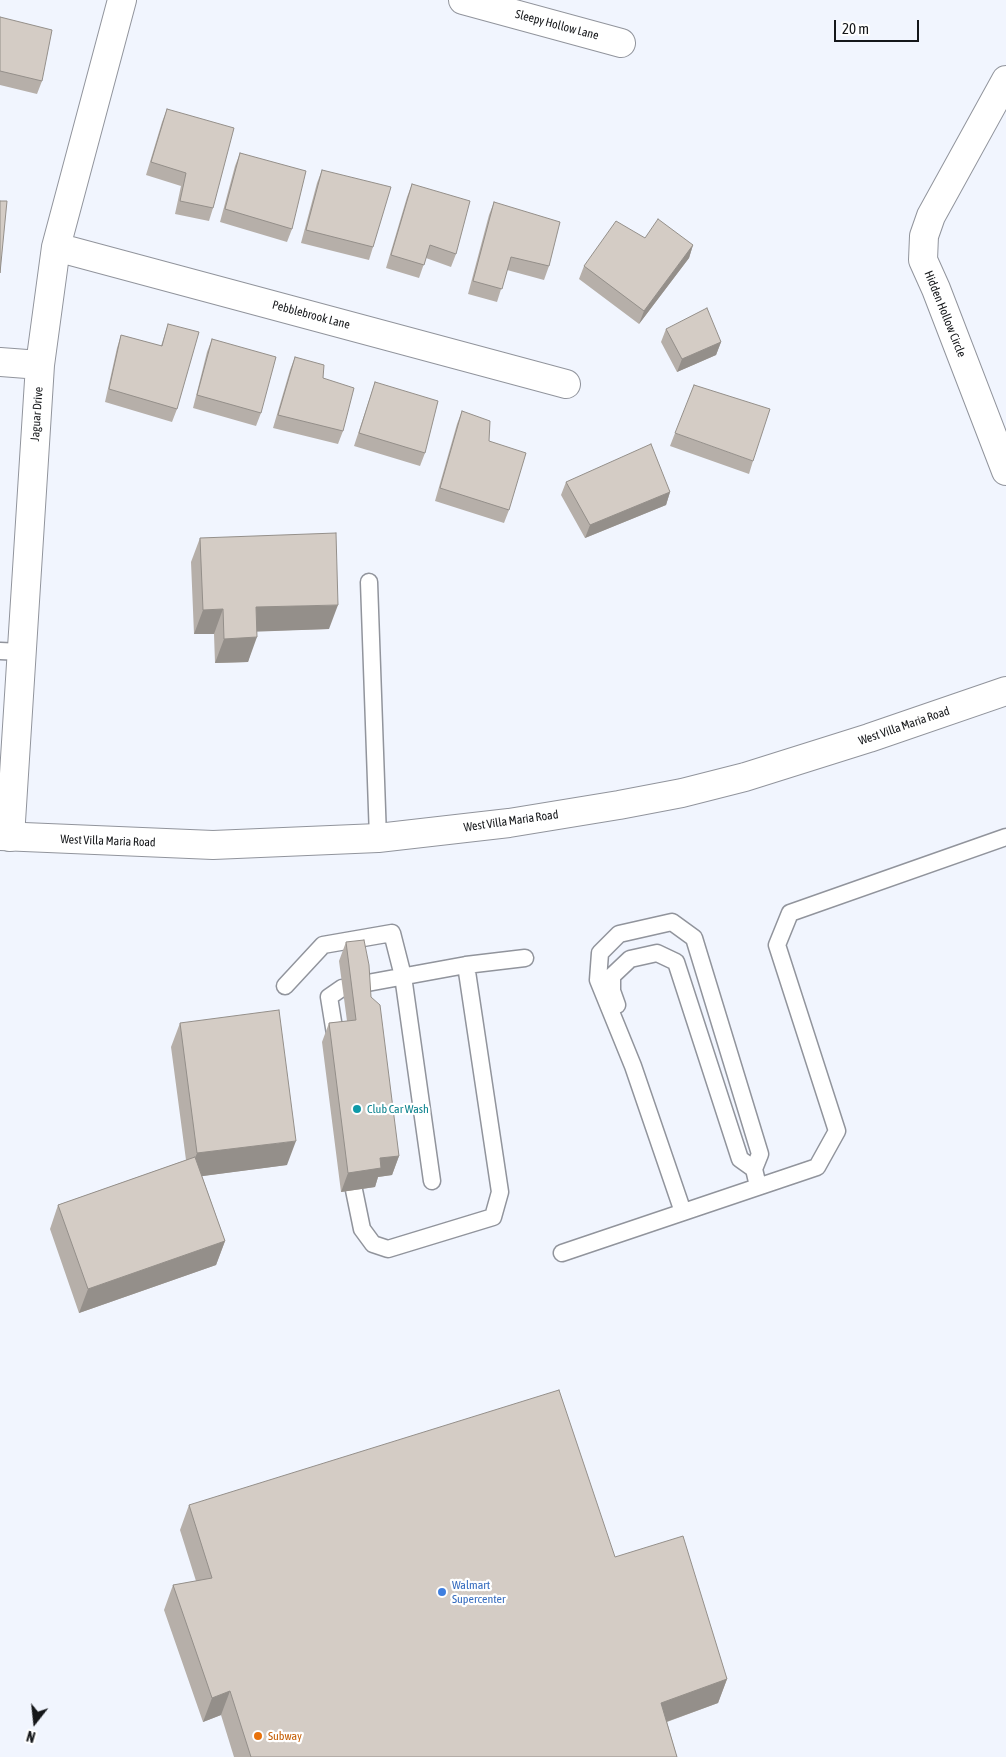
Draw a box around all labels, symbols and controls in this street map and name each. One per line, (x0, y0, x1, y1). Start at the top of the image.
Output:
street label: Sleepy Hollow Lane (514, 7, 600, 43)
scale bar (836, 10, 921, 42)
text: 20 m (842, 20, 869, 37)
street label: Hidden Hollow Circle (921, 269, 969, 359)
street label: Pebblebrook Lane (270, 298, 352, 332)
street label: Jaguar Drive (28, 386, 46, 442)
street label: West Villa Maria Road (857, 704, 951, 748)
street label: West Villa Maria Road (463, 807, 559, 835)
street label: West Villa Maria Road (60, 832, 156, 850)
place label: Club Car Wash (367, 1102, 429, 1116)
marker: Club Car Wash (351, 1103, 363, 1115)
place label: Walmart Supercenter (452, 1578, 506, 1606)
marker: Walmart Supercenter (436, 1586, 448, 1598)
north arrow (10, 1697, 60, 1747)
text: N (25, 1728, 37, 1745)
place label: Subway (268, 1729, 302, 1743)
marker: Subway (252, 1730, 264, 1742)

